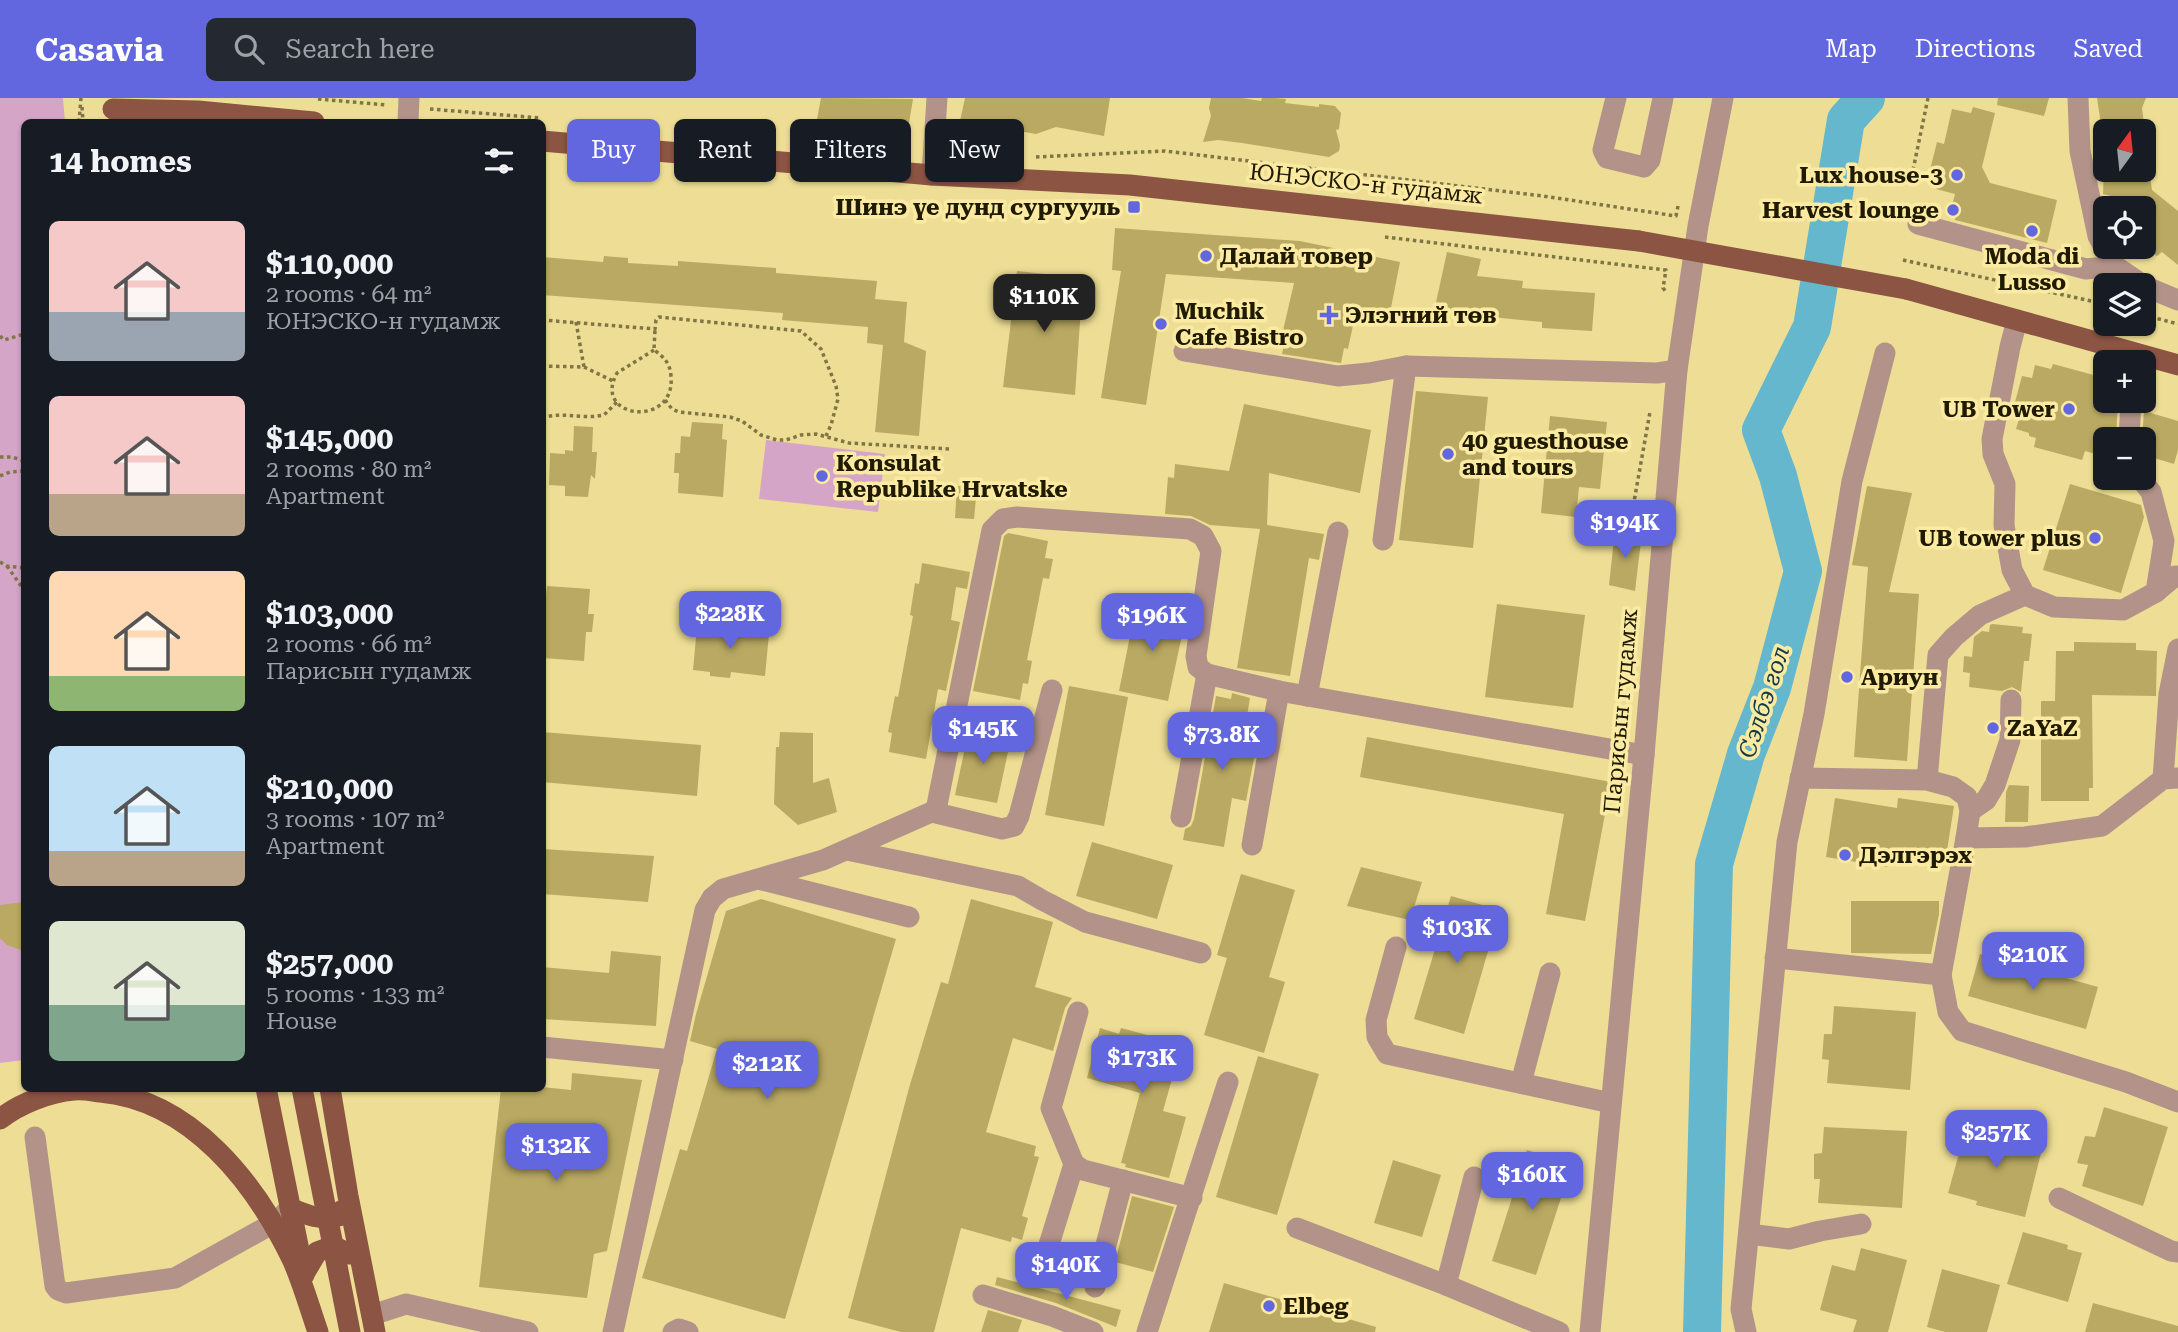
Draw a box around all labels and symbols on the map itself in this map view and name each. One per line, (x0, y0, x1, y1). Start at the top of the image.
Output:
north arrow (2093, 119, 2156, 182)
street label: ЮНЭСКО-н гудамж (1248, 158, 1484, 210)
place label: Lux house-3 (1799, 162, 1943, 189)
marker: Lux house-3 (1949, 167, 1965, 183)
place label: Шинэ үе дунд сургууль (835, 194, 1120, 221)
place label: Harvest lounge (1762, 197, 1939, 224)
marker: Шинэ үе дунд сургууль (1126, 199, 1142, 215)
marker: Harvest lounge (1945, 202, 1961, 218)
marker: Moda di Lusso (2024, 223, 2040, 239)
place label: Далай товер (1220, 243, 1373, 270)
place label: Moda di Lusso (1985, 243, 2080, 296)
marker: Далай товер (1198, 248, 1214, 264)
pin: $110K (995, 274, 1093, 334)
place label: Muchik Cafe Bistro (1175, 298, 1304, 351)
place label: Элэгний төв (1345, 302, 1497, 329)
marker: Элэгний төв (1319, 305, 1339, 325)
marker: Muchik Cafe Bistro (1153, 316, 1169, 332)
place label: UB Tower (1942, 396, 2055, 423)
marker: UB Tower (2061, 401, 2077, 417)
place label: 40 guesthouse and tours (1462, 428, 1629, 481)
marker: 40 guesthouse and tours (1440, 446, 1456, 462)
place label: Konsulat Republike Hrvatske (836, 450, 1068, 503)
marker: Konsulat Republike Hrvatske (814, 468, 830, 484)
pin: $194K (1576, 500, 1674, 560)
place label: UB tower plus (1918, 525, 2081, 552)
marker: UB tower plus (2087, 530, 2103, 546)
pin: $228K (681, 592, 779, 651)
pin: $196K (1103, 594, 1201, 653)
street label: Парисын гудамж (1599, 607, 1643, 815)
water label: Сэлбэ гол (1733, 642, 1795, 761)
place label: Ариун (1861, 664, 1938, 691)
marker: Ариун (1839, 669, 1855, 685)
pin: $145K (934, 706, 1032, 766)
pin: $73.8K (1165, 712, 1279, 772)
place label: ZaYaZ (2007, 715, 2078, 742)
marker: ZaYaZ (1985, 720, 2001, 736)
place label: Дэлгэрэх (1859, 842, 1972, 869)
marker: Дэлгэрэх (1837, 847, 1853, 863)
pin: $103K (1408, 906, 1506, 965)
pin: $210K (1984, 932, 2082, 992)
pin: $173K (1093, 1035, 1191, 1095)
pin: $212K (718, 1042, 816, 1101)
pin: $257K (1947, 1110, 2045, 1170)
pin: $132K (507, 1124, 605, 1183)
pin: $160K (1483, 1152, 1581, 1212)
pin: $140K (1017, 1242, 1115, 1302)
place label: Elbeg (1283, 1293, 1349, 1320)
marker: Elbeg (1261, 1298, 1277, 1314)

